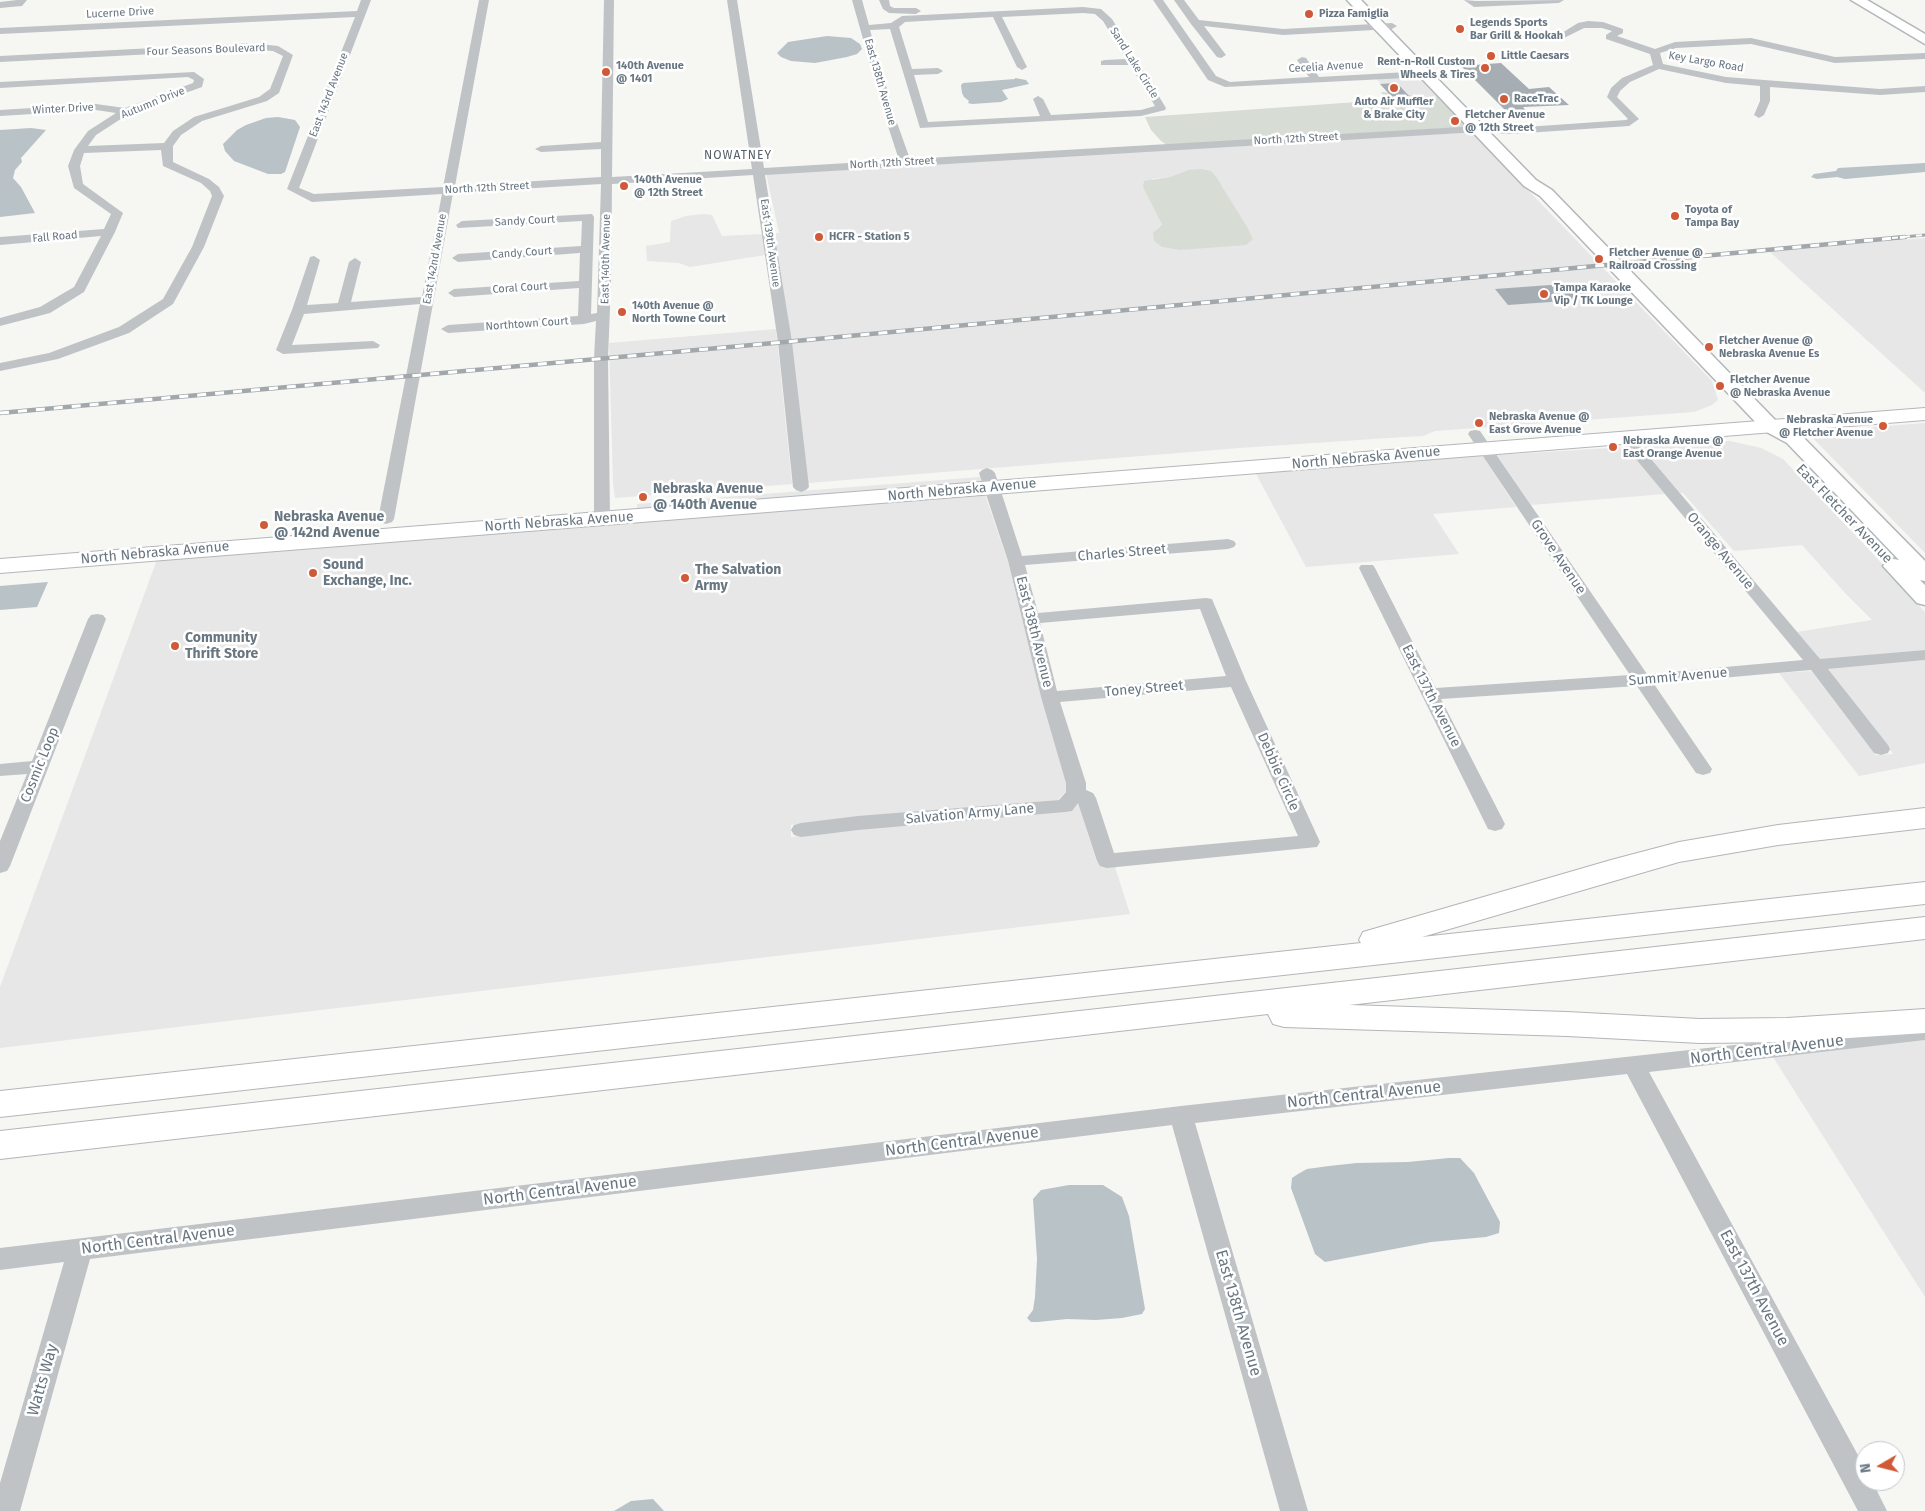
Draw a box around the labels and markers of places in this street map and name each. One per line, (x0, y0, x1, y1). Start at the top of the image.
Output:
place label: Pizza Famiglia (1319, 7, 1389, 21)
marker: Pizza Famiglia (1303, 8, 1315, 20)
place label: Legends Sports Bar Grill & Hookah (1470, 16, 1563, 42)
marker: Legends Sports Bar Grill & Hookah (1454, 23, 1466, 35)
place label: Little Caesars (1501, 49, 1569, 63)
marker: Little Caesars (1485, 50, 1497, 62)
place label: Rent-n-Roll Custom Wheels & Tires (1377, 55, 1475, 81)
place label: 140th Avenue @ 1401 (616, 59, 684, 85)
marker: Rent-n-Roll Custom Wheels & Tires (1479, 62, 1491, 74)
marker: 140th Avenue @ 1401 (600, 66, 612, 78)
marker: Auto Air Muffler & Brake City (1388, 82, 1400, 94)
place label: RaceTrac (1514, 92, 1559, 106)
marker: RaceTrac (1498, 93, 1510, 105)
place label: Auto Air Muffler & Brake City (1355, 95, 1433, 121)
place label: Fletcher Avenue @ 12th Street (1465, 108, 1545, 134)
marker: Fletcher Avenue @ 12th Street (1449, 115, 1461, 127)
place label: 140th Avenue @ 12th Street (634, 173, 703, 199)
marker: 140th Avenue @ 12th Street (618, 180, 630, 192)
place label: Toyota of Tampa Bay (1685, 203, 1739, 229)
marker: Toyota of Tampa Bay (1669, 210, 1681, 222)
place label: HCFR - Station 5 (829, 230, 910, 244)
marker: HCFR - Station 5 (813, 231, 825, 243)
place label: Fletcher Avenue @ Railroad Crossing (1609, 246, 1703, 272)
marker: Fletcher Avenue @ Railroad Crossing (1593, 253, 1605, 265)
place label: Tampa Karaoke Vip / TK Lounge (1554, 281, 1633, 307)
marker: Tampa Karaoke Vip / TK Lounge (1538, 288, 1550, 300)
place label: 140th Avenue @ North Towne Court (632, 299, 726, 325)
marker: 140th Avenue @ North Towne Court (616, 306, 628, 318)
place label: Fletcher Avenue @ Nebraska Avenue Es (1719, 334, 1819, 360)
marker: Fletcher Avenue @ Nebraska Avenue Es (1703, 341, 1715, 353)
place label: Fletcher Avenue @ Nebraska Avenue (1730, 373, 1830, 399)
marker: Fletcher Avenue @ Nebraska Avenue (1714, 380, 1726, 392)
place label: Nebraska Avenue @ East Grove Avenue (1489, 410, 1589, 436)
place label: Nebraska Avenue @ Fletcher Avenue (1779, 413, 1873, 439)
marker: Nebraska Avenue @ East Grove Avenue (1473, 417, 1485, 429)
marker: Nebraska Avenue @ Fletcher Avenue (1877, 420, 1889, 432)
place label: Nebraska Avenue @ East Orange Avenue (1623, 434, 1723, 460)
marker: Nebraska Avenue @ East Orange Avenue (1607, 441, 1619, 453)
place label: Nebraska Avenue @ 140th Avenue (653, 481, 763, 514)
marker: Nebraska Avenue @ 140th Avenue (637, 491, 649, 503)
place label: Nebraska Avenue @ 142nd Avenue (274, 509, 384, 542)
marker: Nebraska Avenue @ 142nd Avenue (258, 519, 270, 531)
place label: Sound Exchange, Inc. (323, 557, 412, 590)
place label: The Salvation Army (695, 562, 781, 594)
marker: Sound Exchange, Inc. (307, 567, 319, 579)
marker: The Salvation Army (679, 572, 691, 584)
place label: Community Thrift Store (185, 630, 258, 662)
marker: Community Thrift Store (169, 640, 181, 652)

